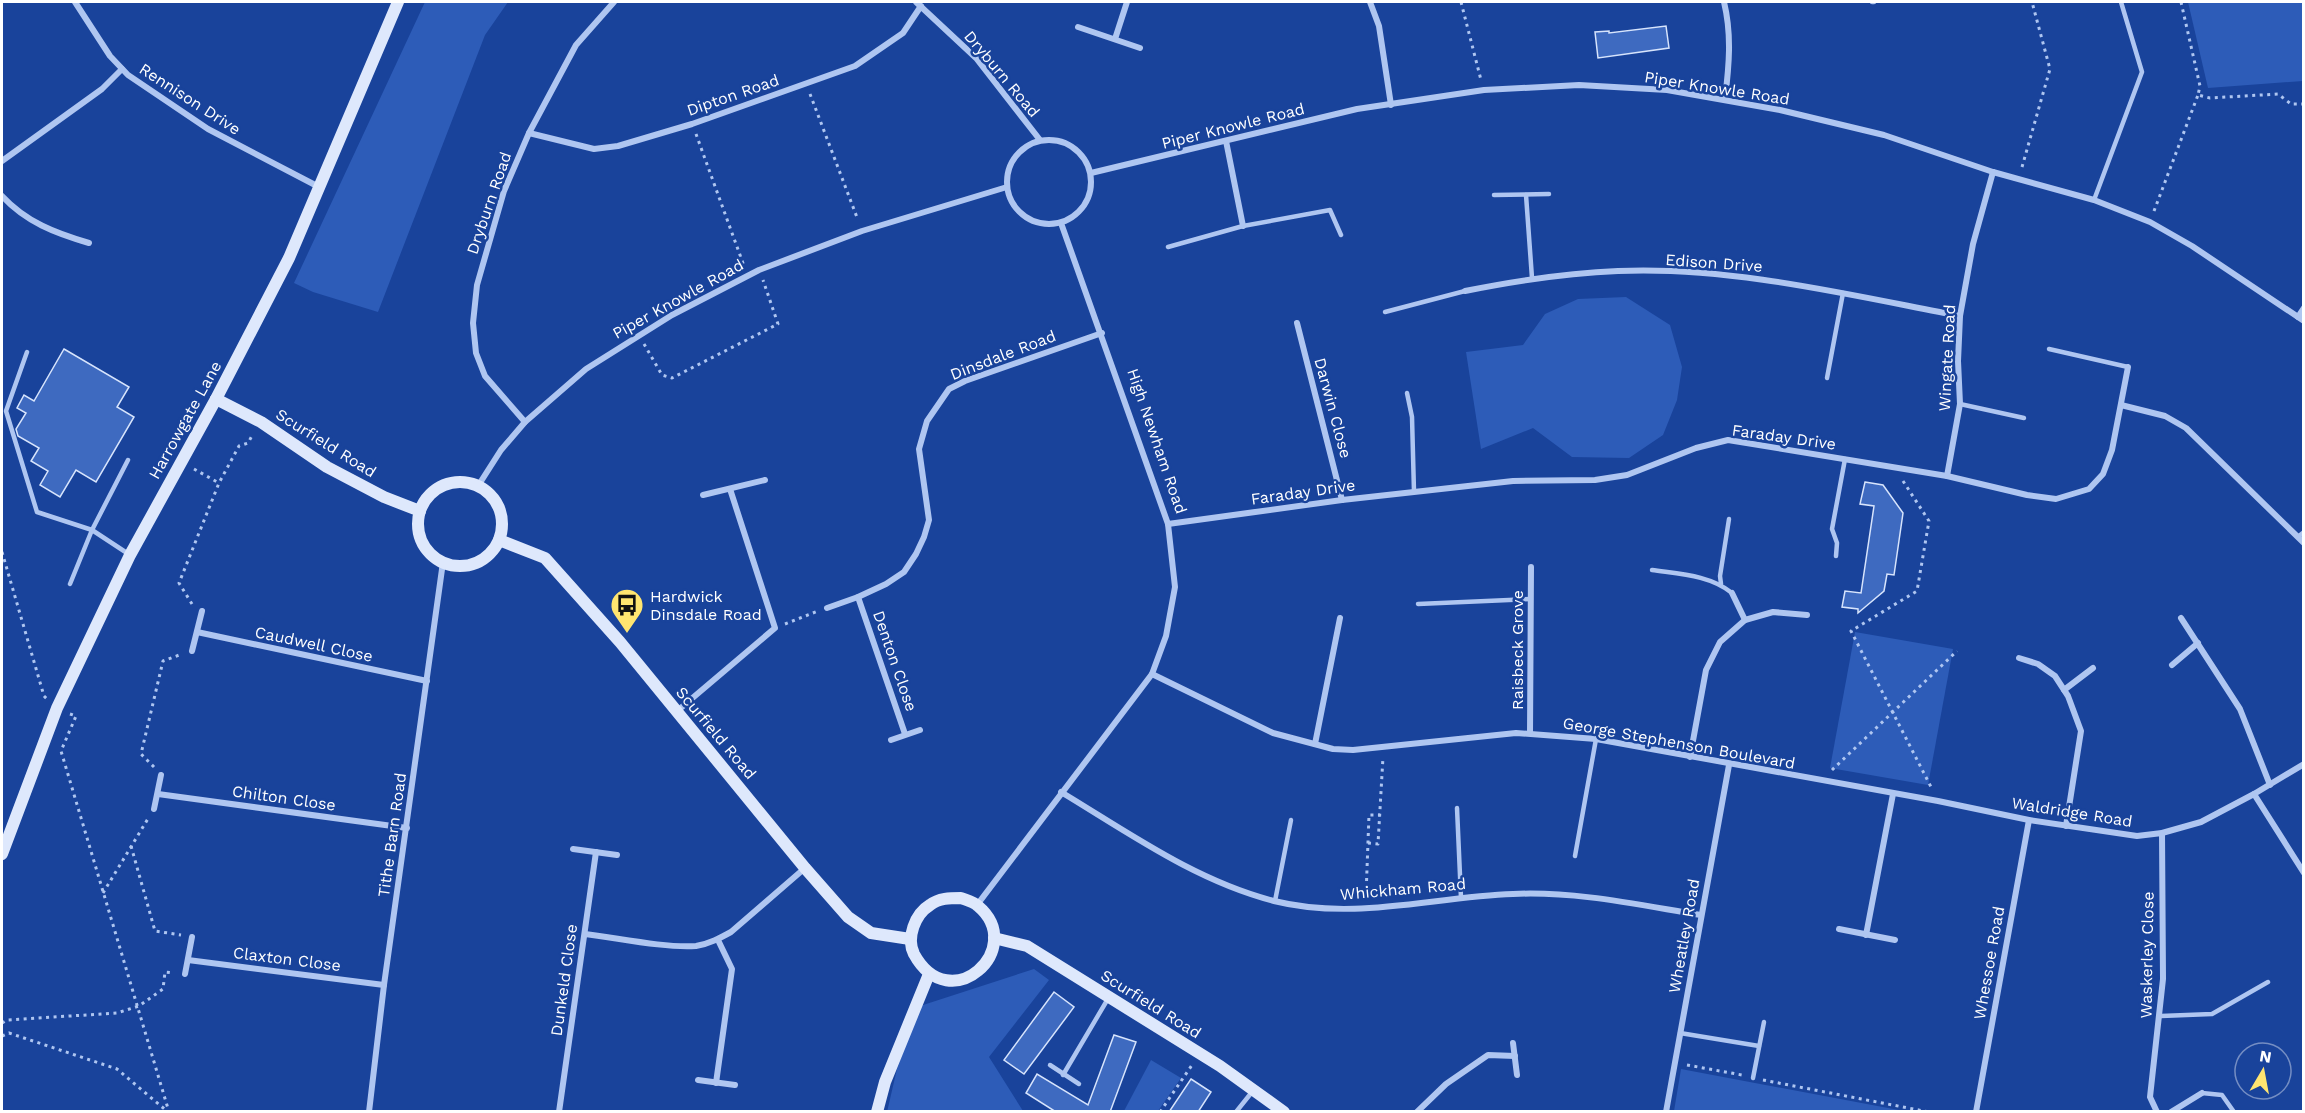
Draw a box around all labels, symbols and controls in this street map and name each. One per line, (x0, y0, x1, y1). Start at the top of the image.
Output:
street label: Dryburn Road (960, 27, 1044, 121)
street label: Rennison Drive (136, 59, 244, 139)
street label: Piper Knowle Road (1643, 67, 1791, 109)
street label: Dipton Road (684, 70, 782, 120)
street label: Piper Knowle Road (1160, 99, 1306, 153)
street label: Dryburn Road (463, 149, 515, 257)
street label: Edison Drive (1665, 250, 1763, 276)
street label: Piper Knowle Road (609, 255, 747, 343)
street label: Wingate Road (1935, 304, 1959, 412)
street label: Dinsdale Road (947, 326, 1059, 384)
street label: Darwin Close (1310, 356, 1356, 460)
street label: Harrowgate Lane (145, 358, 225, 482)
street label: High Newham Road (1123, 366, 1191, 516)
street label: Scurfield Road (272, 405, 380, 481)
street label: Faraday Drive (1731, 420, 1837, 454)
street label: Faraday Drive (1250, 475, 1356, 509)
bus stop icon: Hardwick Dinsdale Road (609, 587, 645, 634)
place label: Hardwick Dinsdale Road (650, 587, 762, 624)
street label: Raisbeck Grove (1508, 590, 1527, 710)
street label: Denton Close (869, 608, 921, 714)
street label: Caudwell Close (253, 622, 375, 666)
street label: Scurfield Road (672, 683, 760, 783)
street label: George Stephenson Boulevard (1561, 713, 1797, 773)
street label: Tithe Barn Road (374, 772, 410, 898)
street label: Chilton Close (231, 781, 337, 815)
street label: Waldridge Road (2010, 793, 2134, 831)
street label: Whickham Road (1339, 874, 1467, 904)
street label: Wheatley Road (1665, 877, 1703, 995)
street label: Waskerley Close (2136, 891, 2158, 1019)
street label: Whessoe Road (1970, 905, 2008, 1021)
street label: Dunkeld Close (547, 923, 581, 1037)
street label: Claxton Close (232, 943, 342, 975)
street label: Scurfield Road (1097, 966, 1205, 1042)
north arrow (2233, 1041, 2293, 1101)
text: N (2258, 1046, 2273, 1067)

